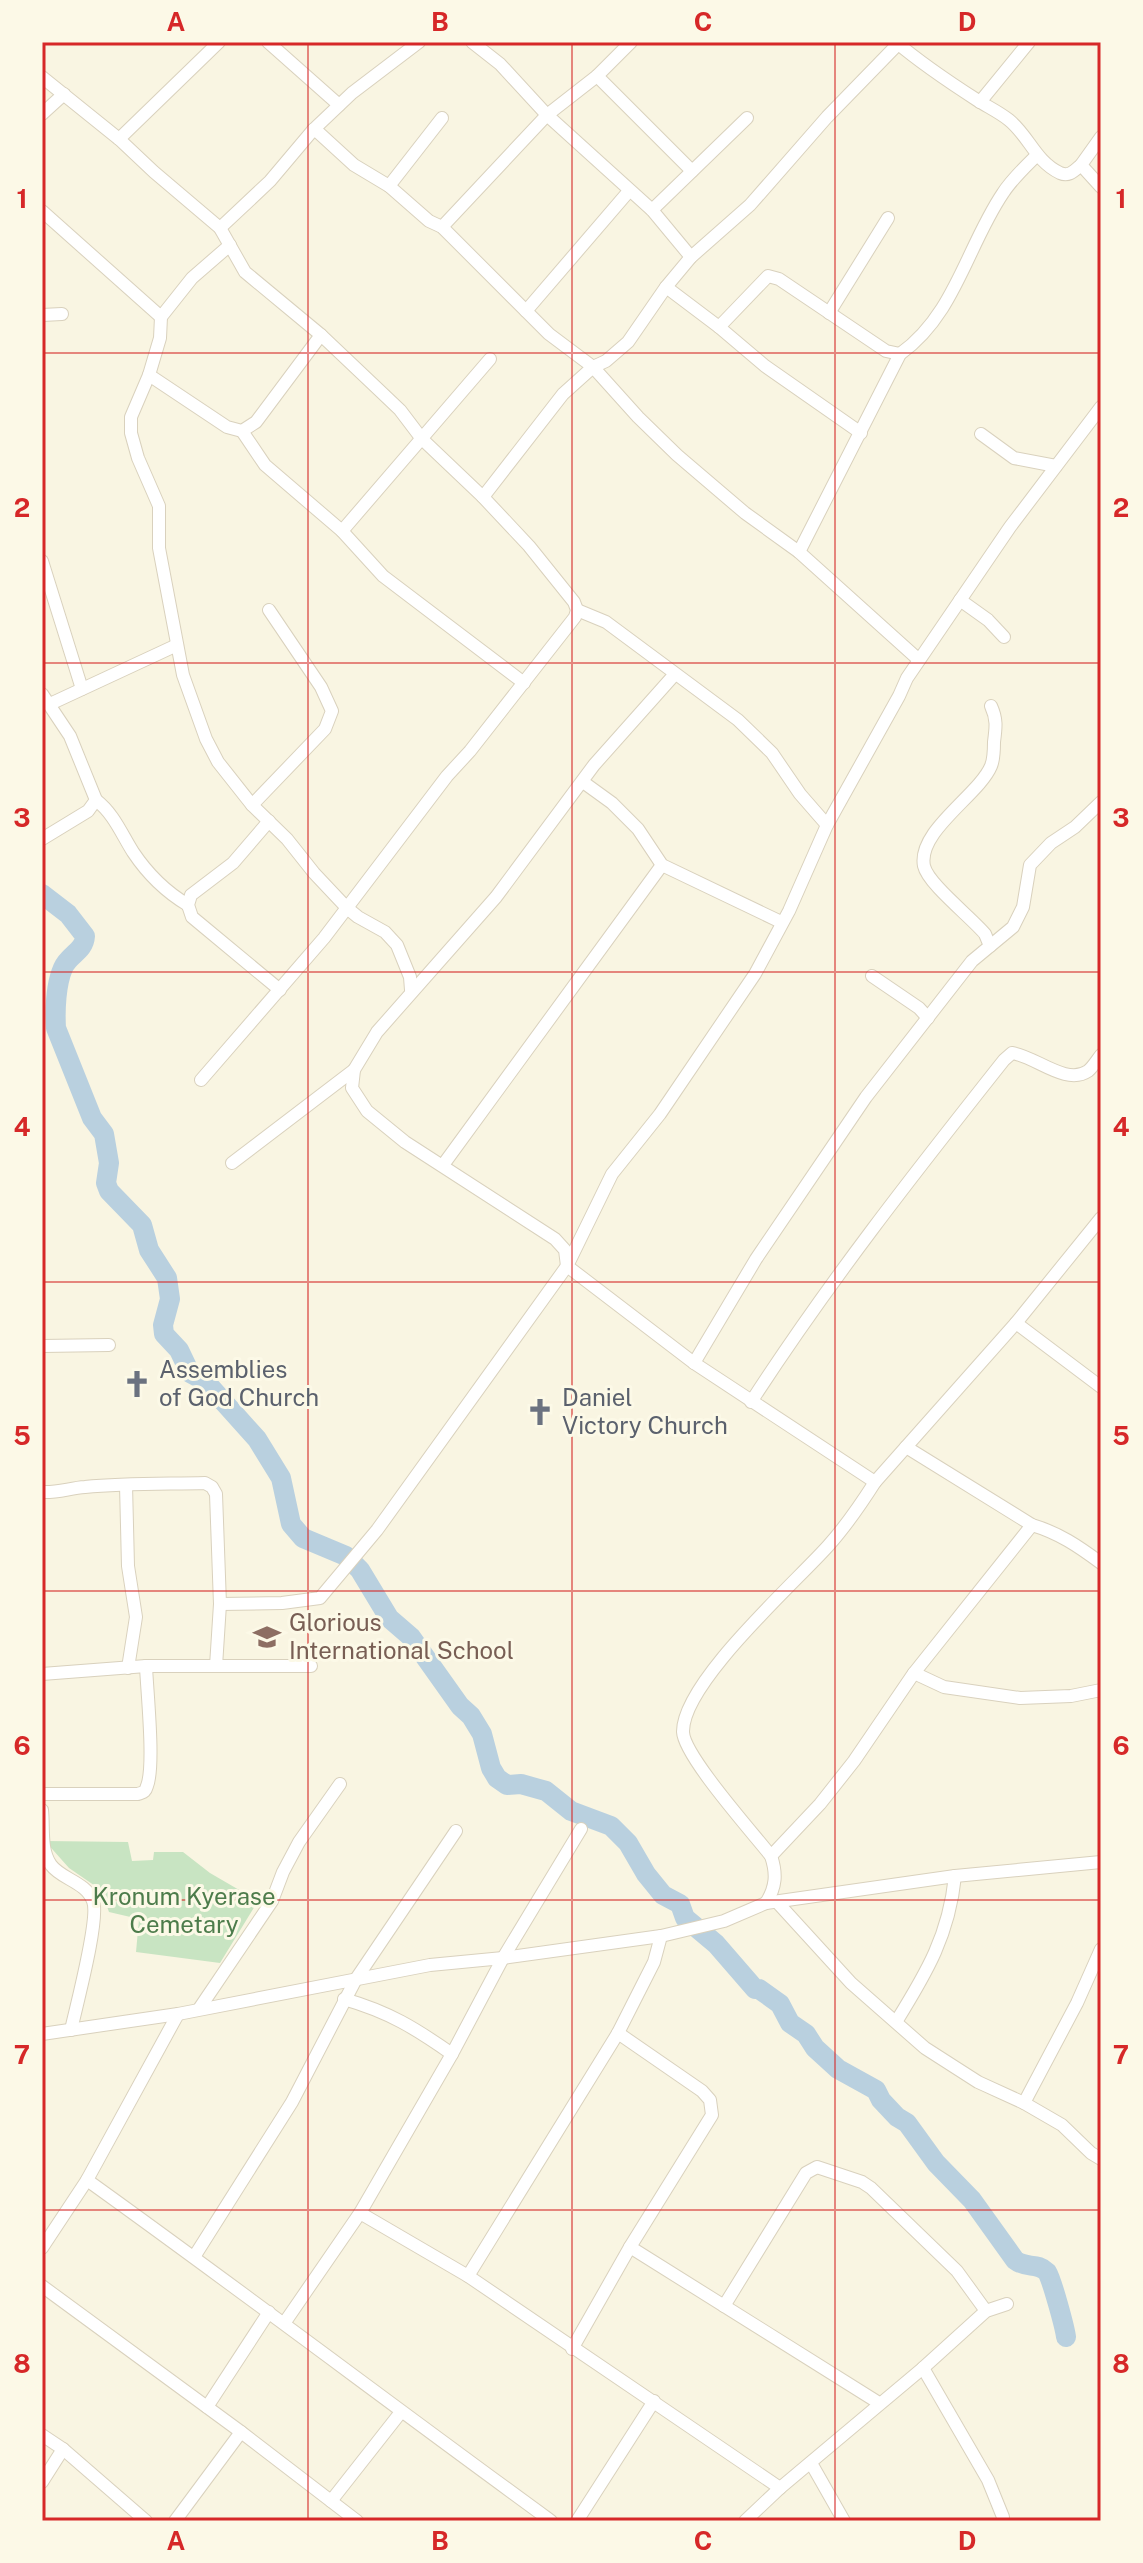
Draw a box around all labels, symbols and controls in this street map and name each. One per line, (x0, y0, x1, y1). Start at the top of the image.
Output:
text: A (167, 6, 186, 37)
text: B (431, 6, 449, 37)
text: C (694, 6, 712, 37)
text: D (958, 6, 976, 37)
text: 1 (16, 183, 28, 214)
text: 1 (1115, 183, 1127, 214)
text: 2 (14, 492, 30, 523)
text: 2 (1113, 492, 1129, 523)
text: 3 (13, 802, 31, 833)
text: 3 (1112, 802, 1130, 833)
text: 4 (13, 1111, 31, 1142)
text: 4 (1112, 1111, 1130, 1142)
place label: Assemblies of God Church (159, 1355, 319, 1411)
church icon: Assemblies of God Church (122, 1369, 152, 1399)
place label: Daniel Victory Church (562, 1383, 728, 1439)
church icon: Daniel Victory Church (525, 1397, 555, 1427)
text: 5 (13, 1420, 31, 1451)
text: 5 (1112, 1420, 1130, 1451)
place label: Glorious International School (289, 1608, 514, 1664)
school or university icon: Glorious International School (252, 1622, 282, 1652)
text: 6 (13, 1730, 31, 1761)
text: 6 (1112, 1730, 1130, 1761)
park label: Kronum Kyerase Cemetary (92, 1882, 276, 1938)
text: 7 (14, 2039, 30, 2070)
text: 7 (1113, 2039, 1129, 2070)
text: 8 (13, 2348, 31, 2379)
text: 8 (1112, 2348, 1130, 2379)
text: A (167, 2525, 186, 2556)
text: B (431, 2525, 449, 2556)
text: C (694, 2525, 712, 2556)
text: D (958, 2525, 976, 2556)

